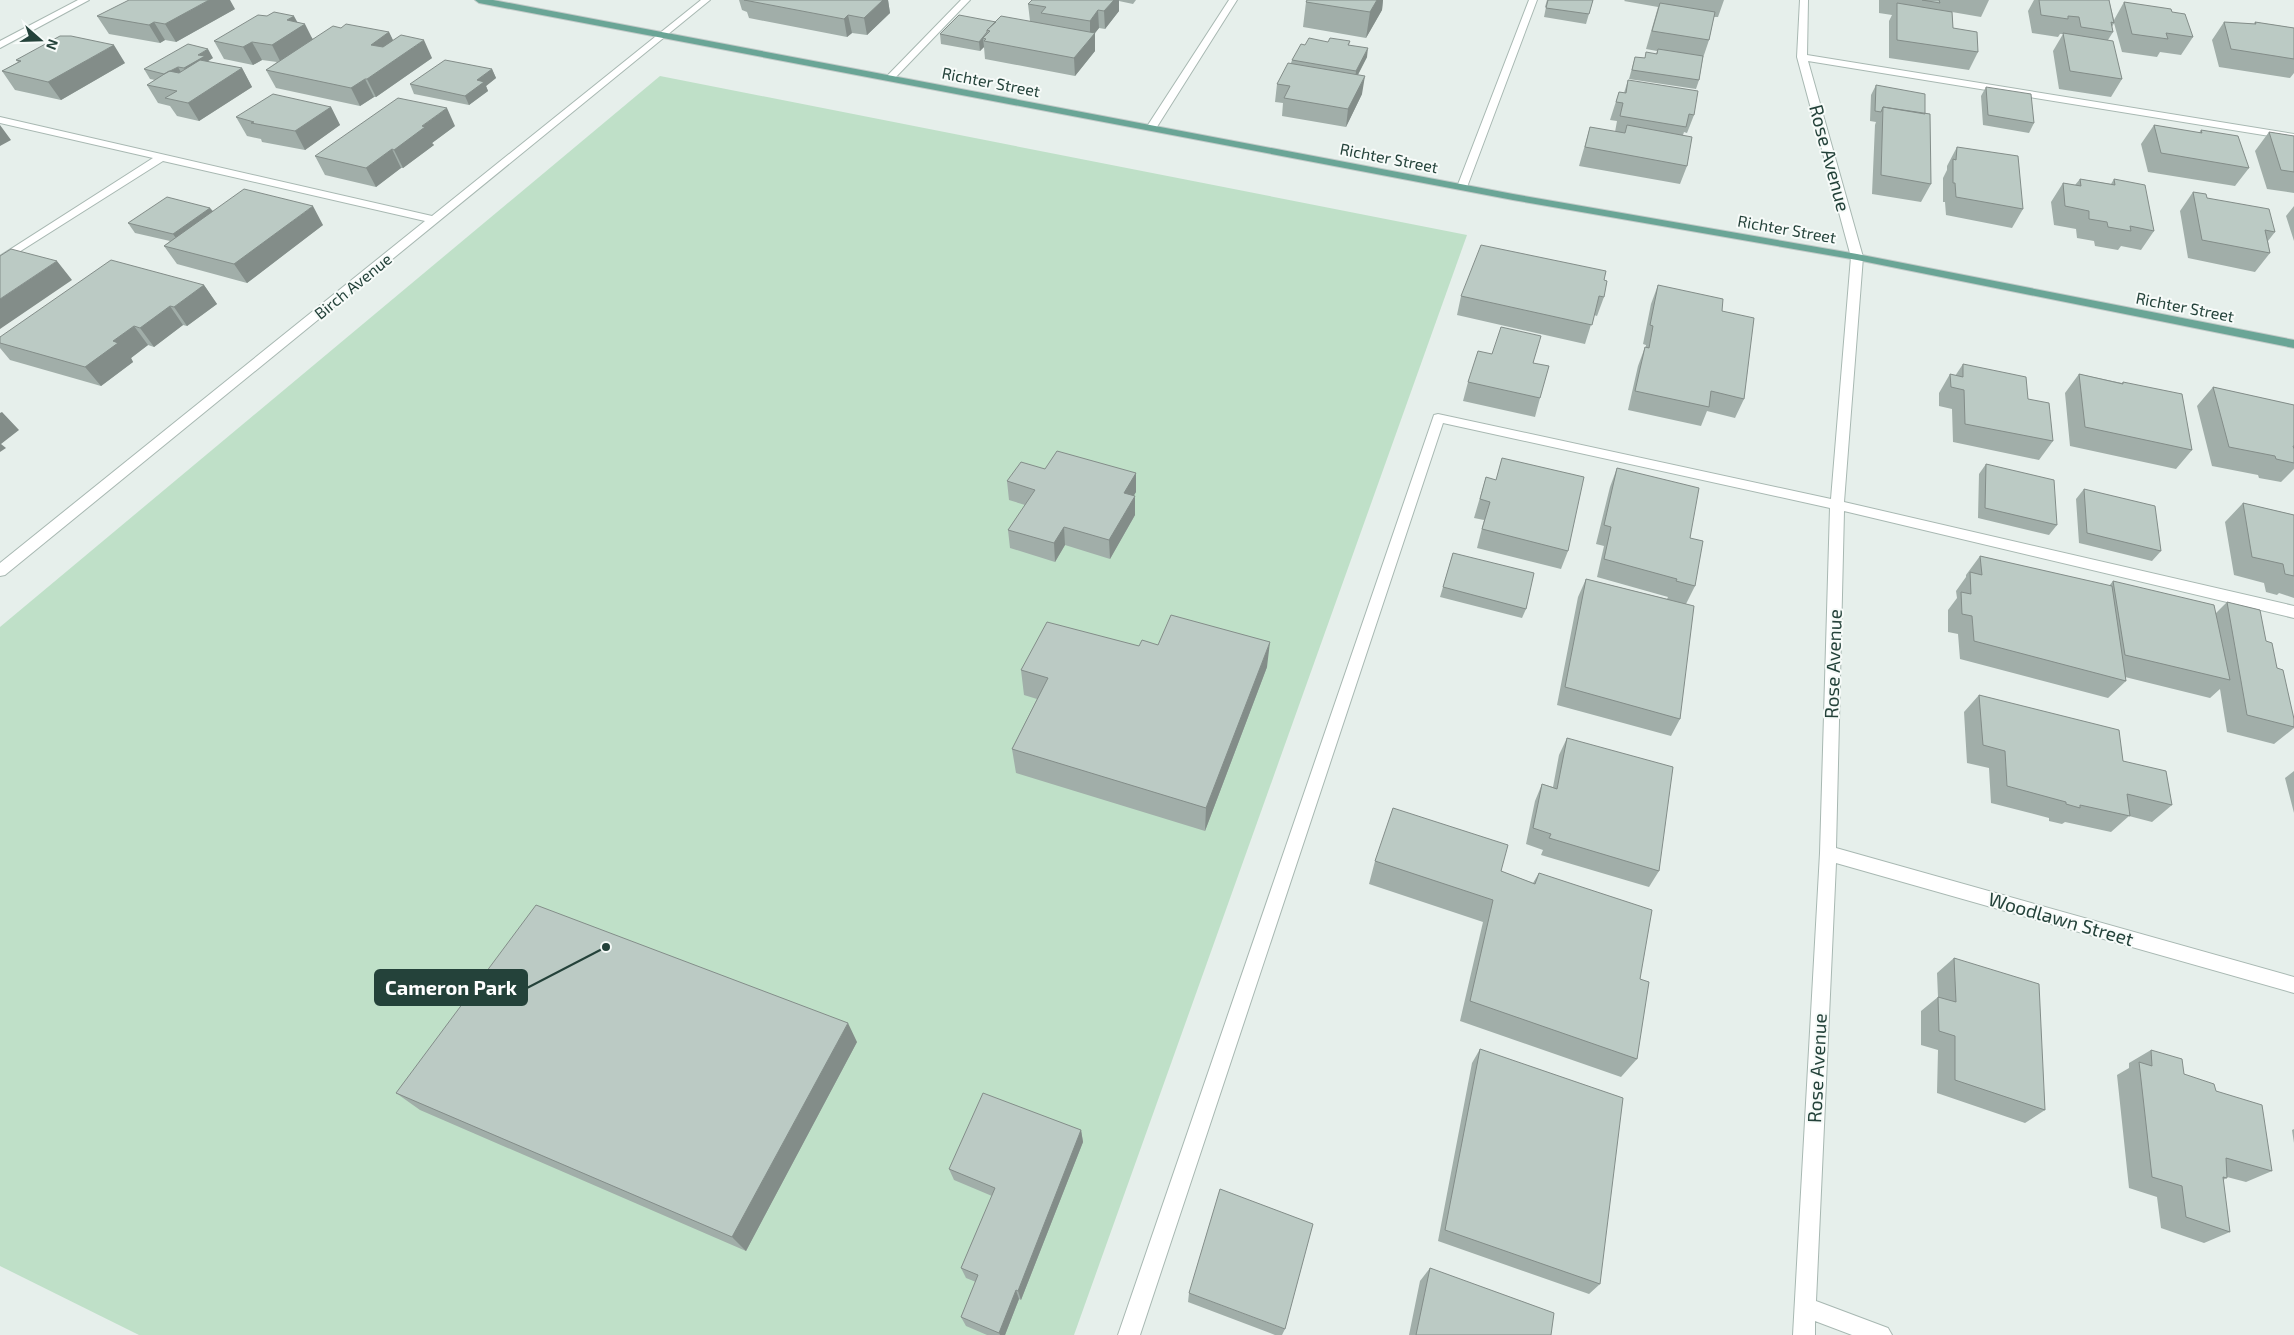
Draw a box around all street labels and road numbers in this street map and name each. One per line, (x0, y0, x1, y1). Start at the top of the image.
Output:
street label: Richter Street (940, 63, 1042, 100)
street label: Rose Avenue (1805, 102, 1856, 214)
street label: Richter Street (1338, 139, 1440, 176)
street label: Richter Street (1736, 210, 1838, 247)
street label: Birch Avenue (310, 249, 395, 323)
street label: Richter Street (2134, 288, 2236, 325)
street label: Rose Avenue (1819, 609, 1846, 719)
street label: Woodlawn Street (1986, 887, 2136, 950)
street label: Rose Avenue (1802, 1013, 1831, 1123)

